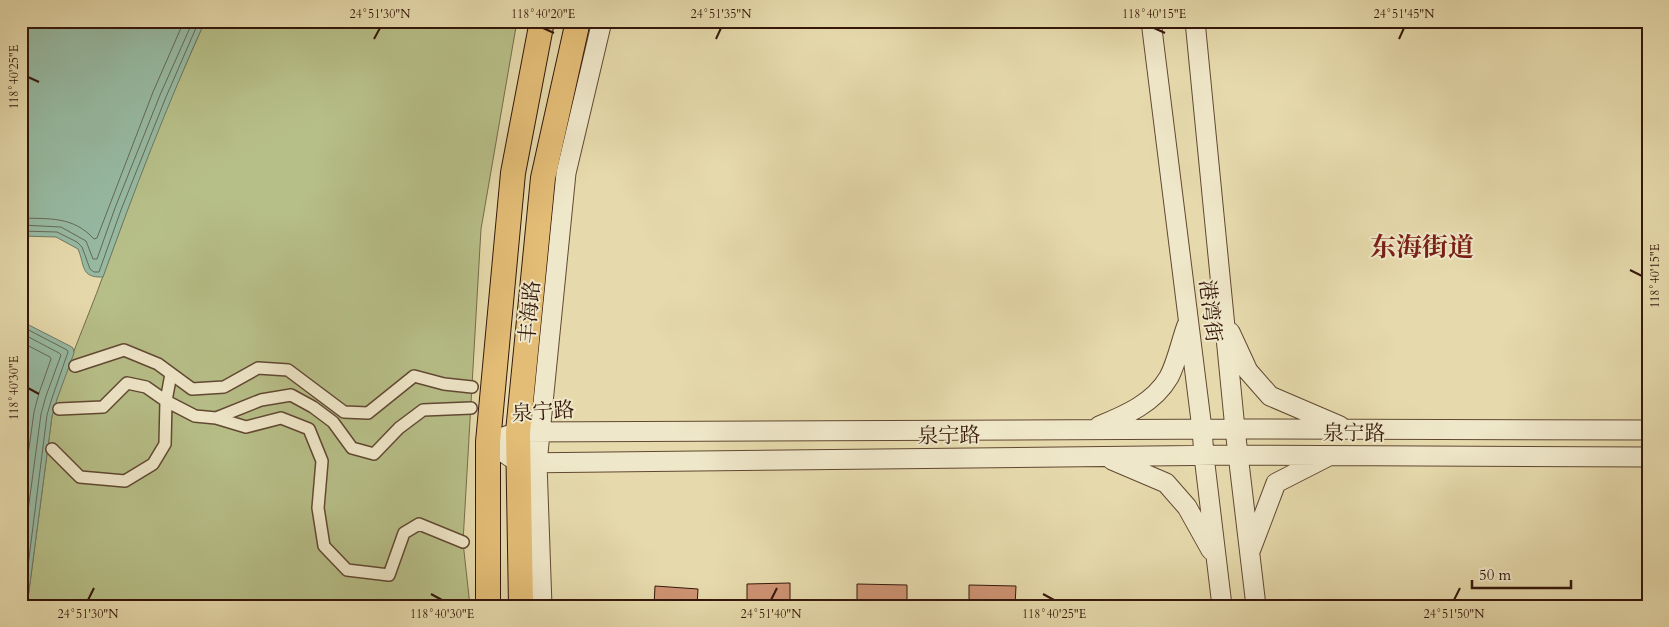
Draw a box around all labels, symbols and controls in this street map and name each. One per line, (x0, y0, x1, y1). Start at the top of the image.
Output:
text: 24°51'30"N (350, 6, 411, 22)
text: 118°40'20"E (511, 6, 575, 22)
text: 24°51'35"N (691, 6, 752, 22)
text: 118°40'15"E (1122, 6, 1186, 22)
text: 24°51'45"N (1374, 6, 1435, 22)
text: 118°40'25"E (6, 45, 22, 109)
district label: 东海街道 (1370, 230, 1474, 265)
text: 118°40'15"E (1647, 244, 1663, 308)
street label: 港湾街 (1192, 278, 1228, 344)
street label: 丰海路 (513, 279, 547, 345)
text: 118°40'30"E (6, 356, 22, 420)
street label: 泉宁路 (511, 395, 575, 429)
street label: 泉宁路 (1323, 419, 1386, 448)
street label: 泉宁路 (917, 421, 981, 451)
scale bar (1472, 557, 1570, 589)
text: 50 m (1479, 565, 1511, 585)
text: 24°51'30"N (58, 606, 119, 622)
text: 118°40'30"E (410, 606, 474, 622)
text: 24°51'40"N (741, 606, 802, 622)
text: 118°40'25"E (1022, 606, 1086, 622)
text: 24°51'50"N (1424, 606, 1485, 622)

